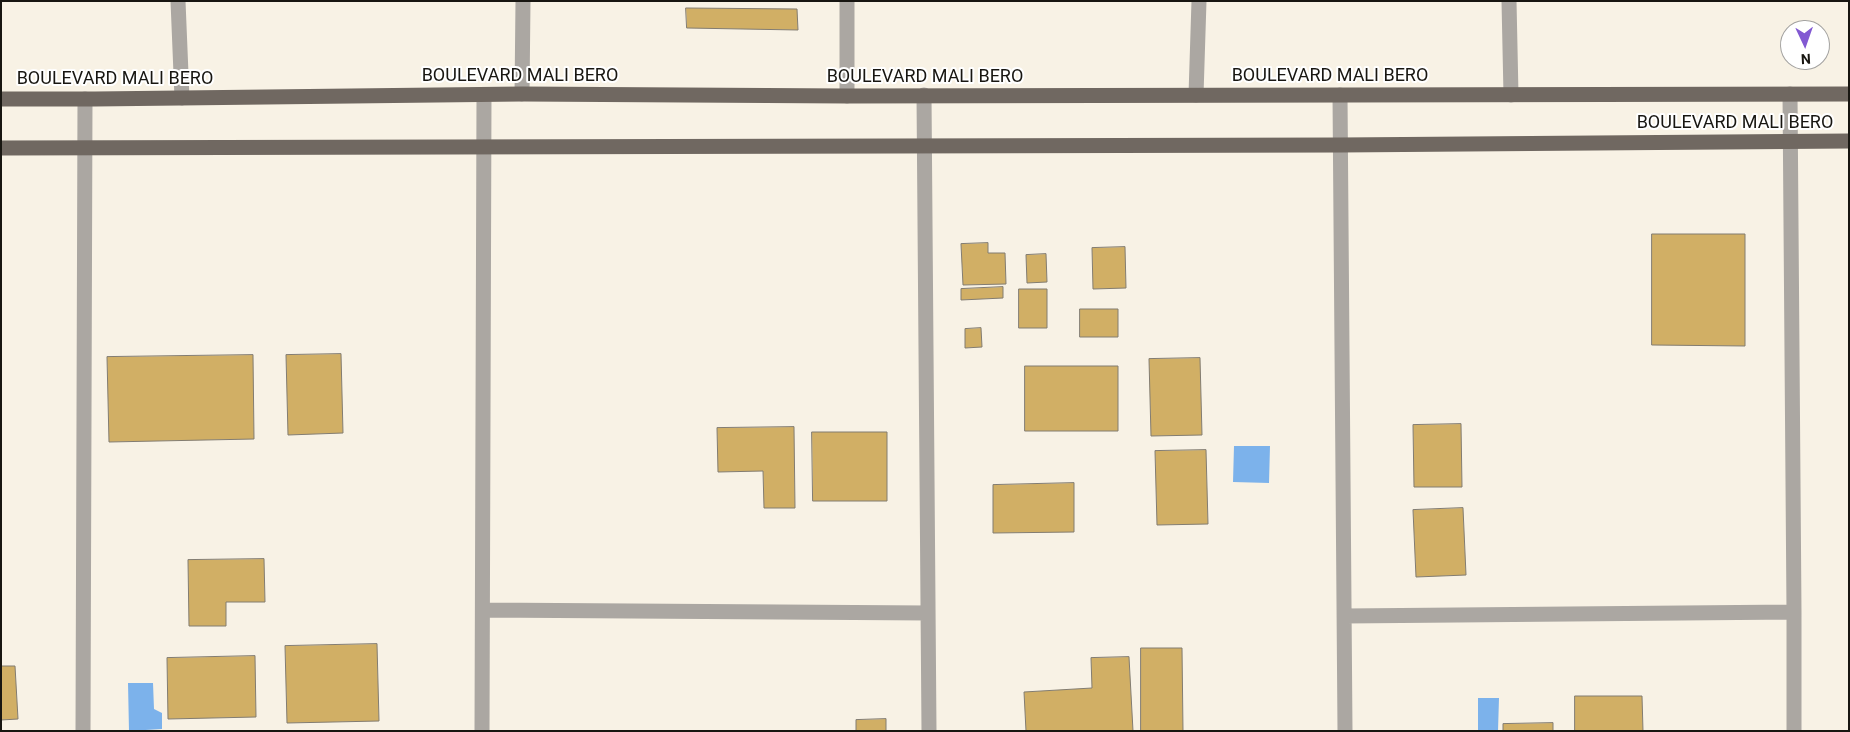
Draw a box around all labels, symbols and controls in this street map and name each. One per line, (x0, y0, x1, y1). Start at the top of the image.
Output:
north arrow (1780, 20, 1830, 70)
text: N (1800, 51, 1811, 67)
street label: BOULEVARD MALI BERO (422, 65, 618, 87)
street label: BOULEVARD MALI BERO (1232, 65, 1428, 87)
street label: BOULEVARD MALI BERO (827, 66, 1023, 88)
street label: BOULEVARD MALI BERO (17, 68, 213, 90)
street label: BOULEVARD MALI BERO (1637, 112, 1833, 134)

